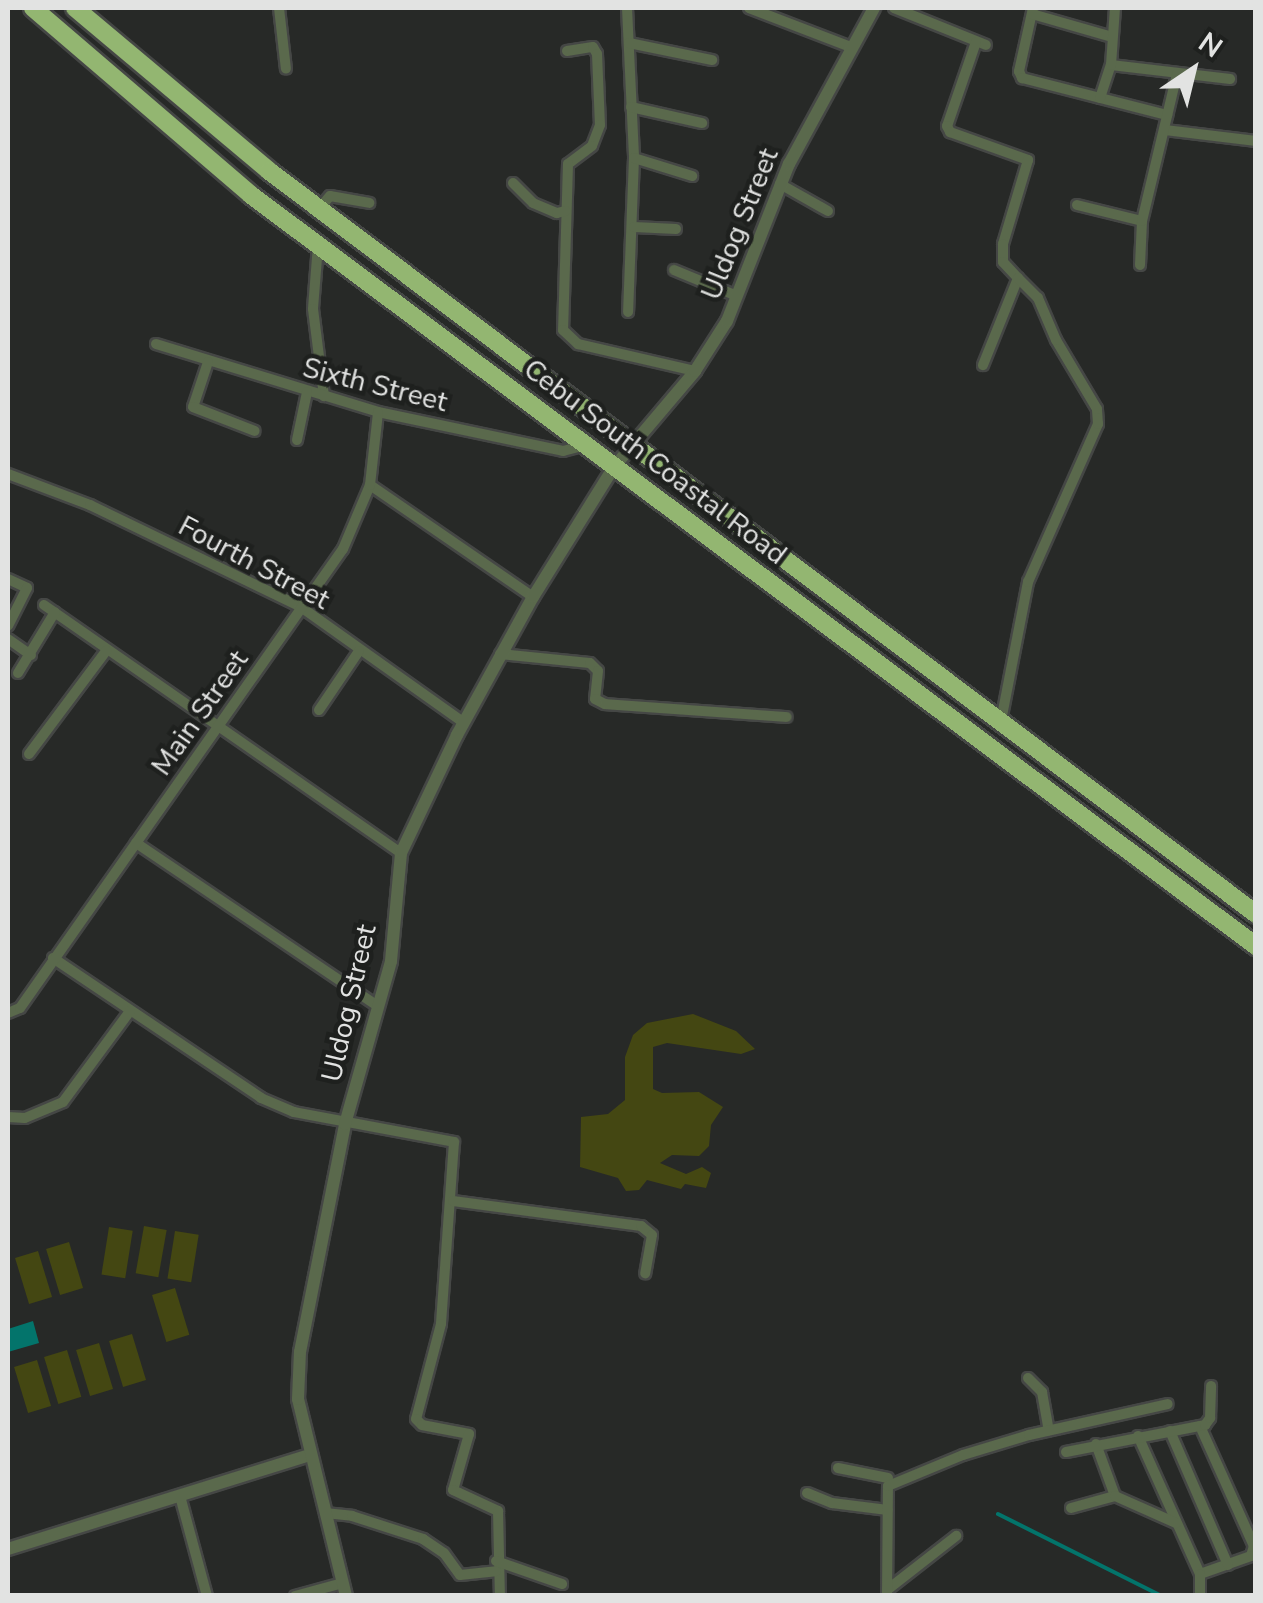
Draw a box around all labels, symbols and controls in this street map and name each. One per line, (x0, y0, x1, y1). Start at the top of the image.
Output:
north arrow (1143, 20, 1243, 120)
text: N (1191, 24, 1230, 67)
street label: Uldog Street (694, 143, 786, 305)
street label: Sixth Street (299, 351, 451, 419)
street label: Cebu South Coastal Road (517, 352, 793, 572)
street label: Fourth Street (173, 509, 335, 617)
street label: Main Street (145, 644, 255, 782)
street label: Uldog Street (315, 921, 383, 1085)

